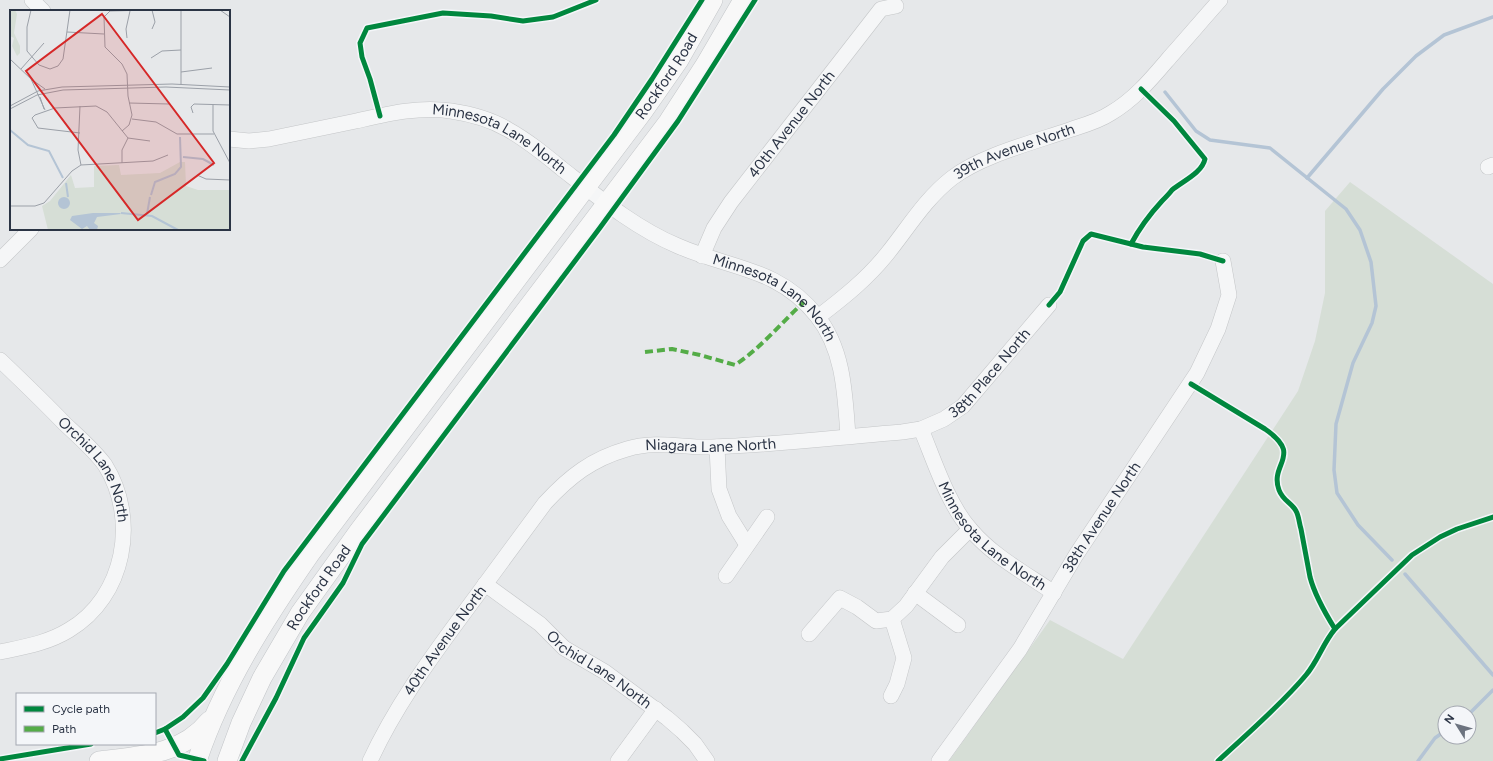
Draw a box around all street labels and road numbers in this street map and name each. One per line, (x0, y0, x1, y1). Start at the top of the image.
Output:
street label: Rockford Road (631, 30, 701, 123)
street label: 40th Avenue North (744, 67, 839, 181)
street label: Minnesota Lane North (432, 100, 570, 178)
street label: 39th Avenue North (950, 120, 1077, 183)
street label: Minnesota Lane North (711, 250, 840, 344)
street label: 38th Place North (945, 325, 1034, 422)
street label: Orchid Lane North (54, 413, 132, 523)
street label: Niagara Lane North (645, 434, 777, 456)
street label: 38th Avenue North (1058, 458, 1144, 576)
street label: Minnesota Lane North (934, 479, 1050, 594)
street label: Rockford Road (283, 542, 355, 633)
street label: 40th Avenue North (400, 582, 490, 699)
street label: Orchid Lane North (543, 627, 655, 712)

